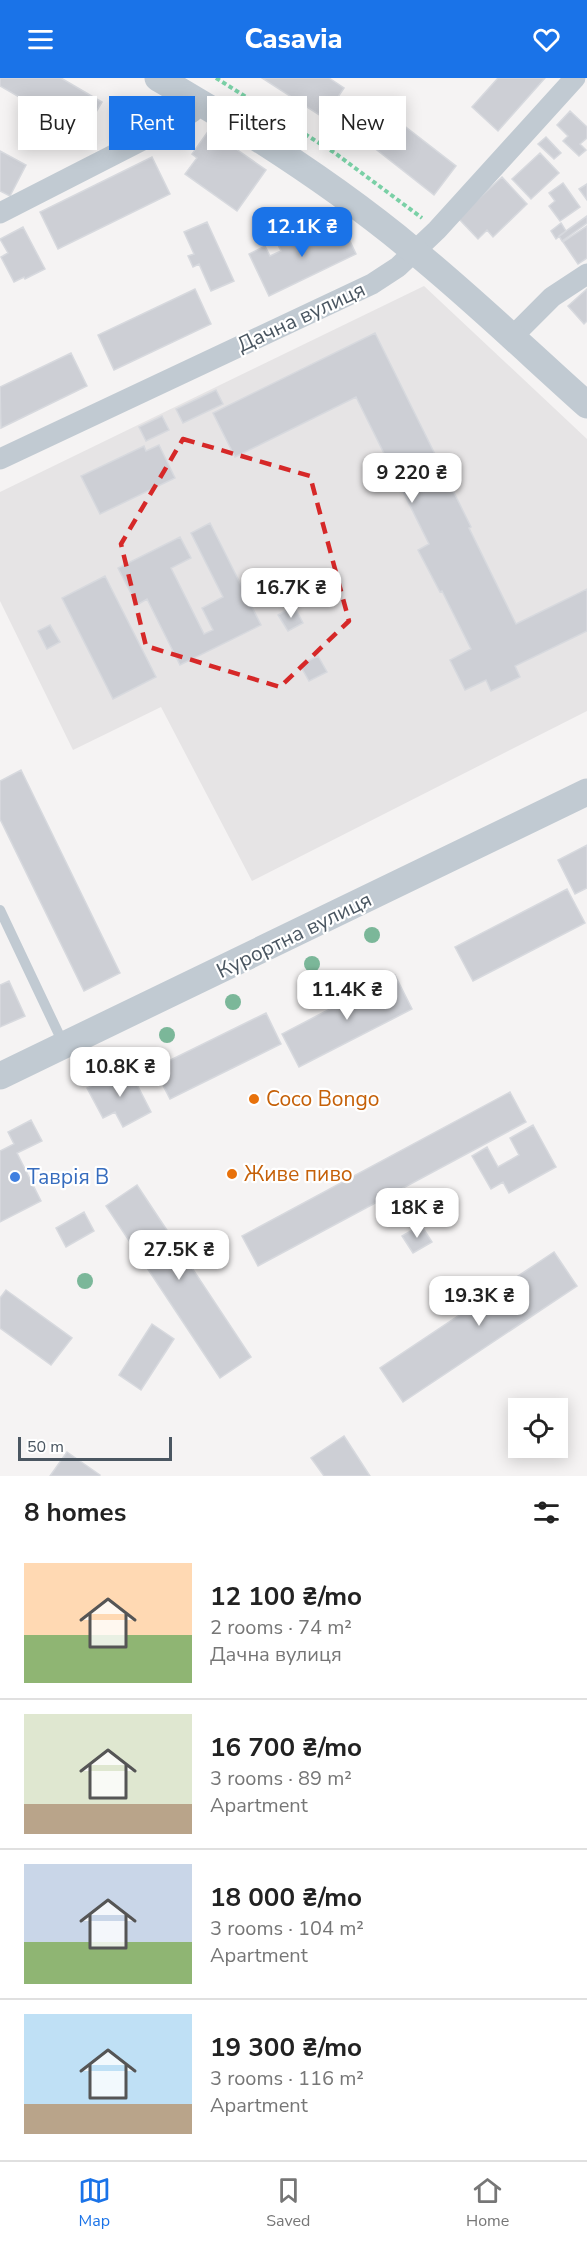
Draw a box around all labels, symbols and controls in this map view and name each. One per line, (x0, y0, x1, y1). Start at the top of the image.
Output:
text: Casavia (245, 21, 342, 58)
icon: menu (24, 23, 57, 56)
icon: heart (530, 23, 563, 56)
chip: Buy (18, 96, 97, 150)
chip: Rent (109, 96, 195, 150)
chip: Filters (207, 96, 307, 150)
chip: New (319, 96, 406, 150)
pin: 12.1K ₴ (247, 207, 357, 258)
text: 12.1K ₴ (266, 213, 338, 240)
street label: Дачна вулиця (232, 275, 370, 359)
pin: 9 220 ₴ (357, 453, 467, 504)
text: 9 220 ₴ (377, 459, 447, 486)
pin: 16.7K ₴ (236, 568, 346, 619)
text: 16.7K ₴ (255, 574, 327, 601)
street label: Курортна вулиця (212, 885, 376, 985)
pin: 11.4K ₴ (292, 970, 402, 1021)
text: 11.4K ₴ (311, 976, 383, 1003)
pin: 10.8K ₴ (65, 1047, 175, 1098)
text: 10.8K ₴ (84, 1053, 156, 1080)
place label: Coco Bongo (266, 1085, 379, 1113)
marker: Coco Bongo (247, 1092, 261, 1106)
place label: Живе пиво (244, 1160, 353, 1188)
place label: Таврія В (27, 1163, 109, 1191)
marker: Живе пиво (225, 1167, 239, 1181)
marker: Таврія В (8, 1170, 22, 1184)
pin: 18K ₴ (375, 1188, 459, 1239)
text: 18K ₴ (390, 1194, 444, 1221)
pin: 27.5K ₴ (124, 1230, 234, 1281)
text: 27.5K ₴ (143, 1236, 215, 1263)
pin: 19.3K ₴ (424, 1276, 534, 1327)
text: 19.3K ₴ (443, 1282, 515, 1309)
map controls (508, 1398, 568, 1458)
button: locate (508, 1398, 568, 1458)
scale bar (18, 1434, 172, 1462)
text: 50 m (27, 1436, 64, 1458)
text: 8 homes (24, 1495, 126, 1530)
icon: filters (530, 1496, 563, 1529)
text: 12 100 ₴/mo (210, 1579, 362, 1614)
icon: home (72, 1587, 144, 1659)
text: 2 rooms · 74 m² (210, 1614, 352, 1641)
text: Дачна вулиця (210, 1641, 342, 1668)
text: 16 700 ₴/mo (210, 1730, 362, 1765)
icon: home (72, 1738, 144, 1810)
text: 3 rooms · 89 m² (210, 1765, 352, 1792)
text: Apartment (210, 1792, 308, 1819)
text: 18 000 ₴/mo (210, 1880, 362, 1915)
icon: home (72, 1888, 144, 1960)
text: 3 rooms · 104 m² (210, 1915, 364, 1942)
text: Apartment (210, 1942, 308, 1969)
text: 19 300 ₴/mo (210, 2030, 362, 2065)
icon: home (72, 2038, 144, 2110)
text: 3 rooms · 116 m² (210, 2065, 364, 2092)
text: Apartment (210, 2092, 308, 2119)
tab: Map (78, 2174, 111, 2232)
tab: Saved (266, 2174, 310, 2232)
tab: Home (466, 2174, 509, 2232)

